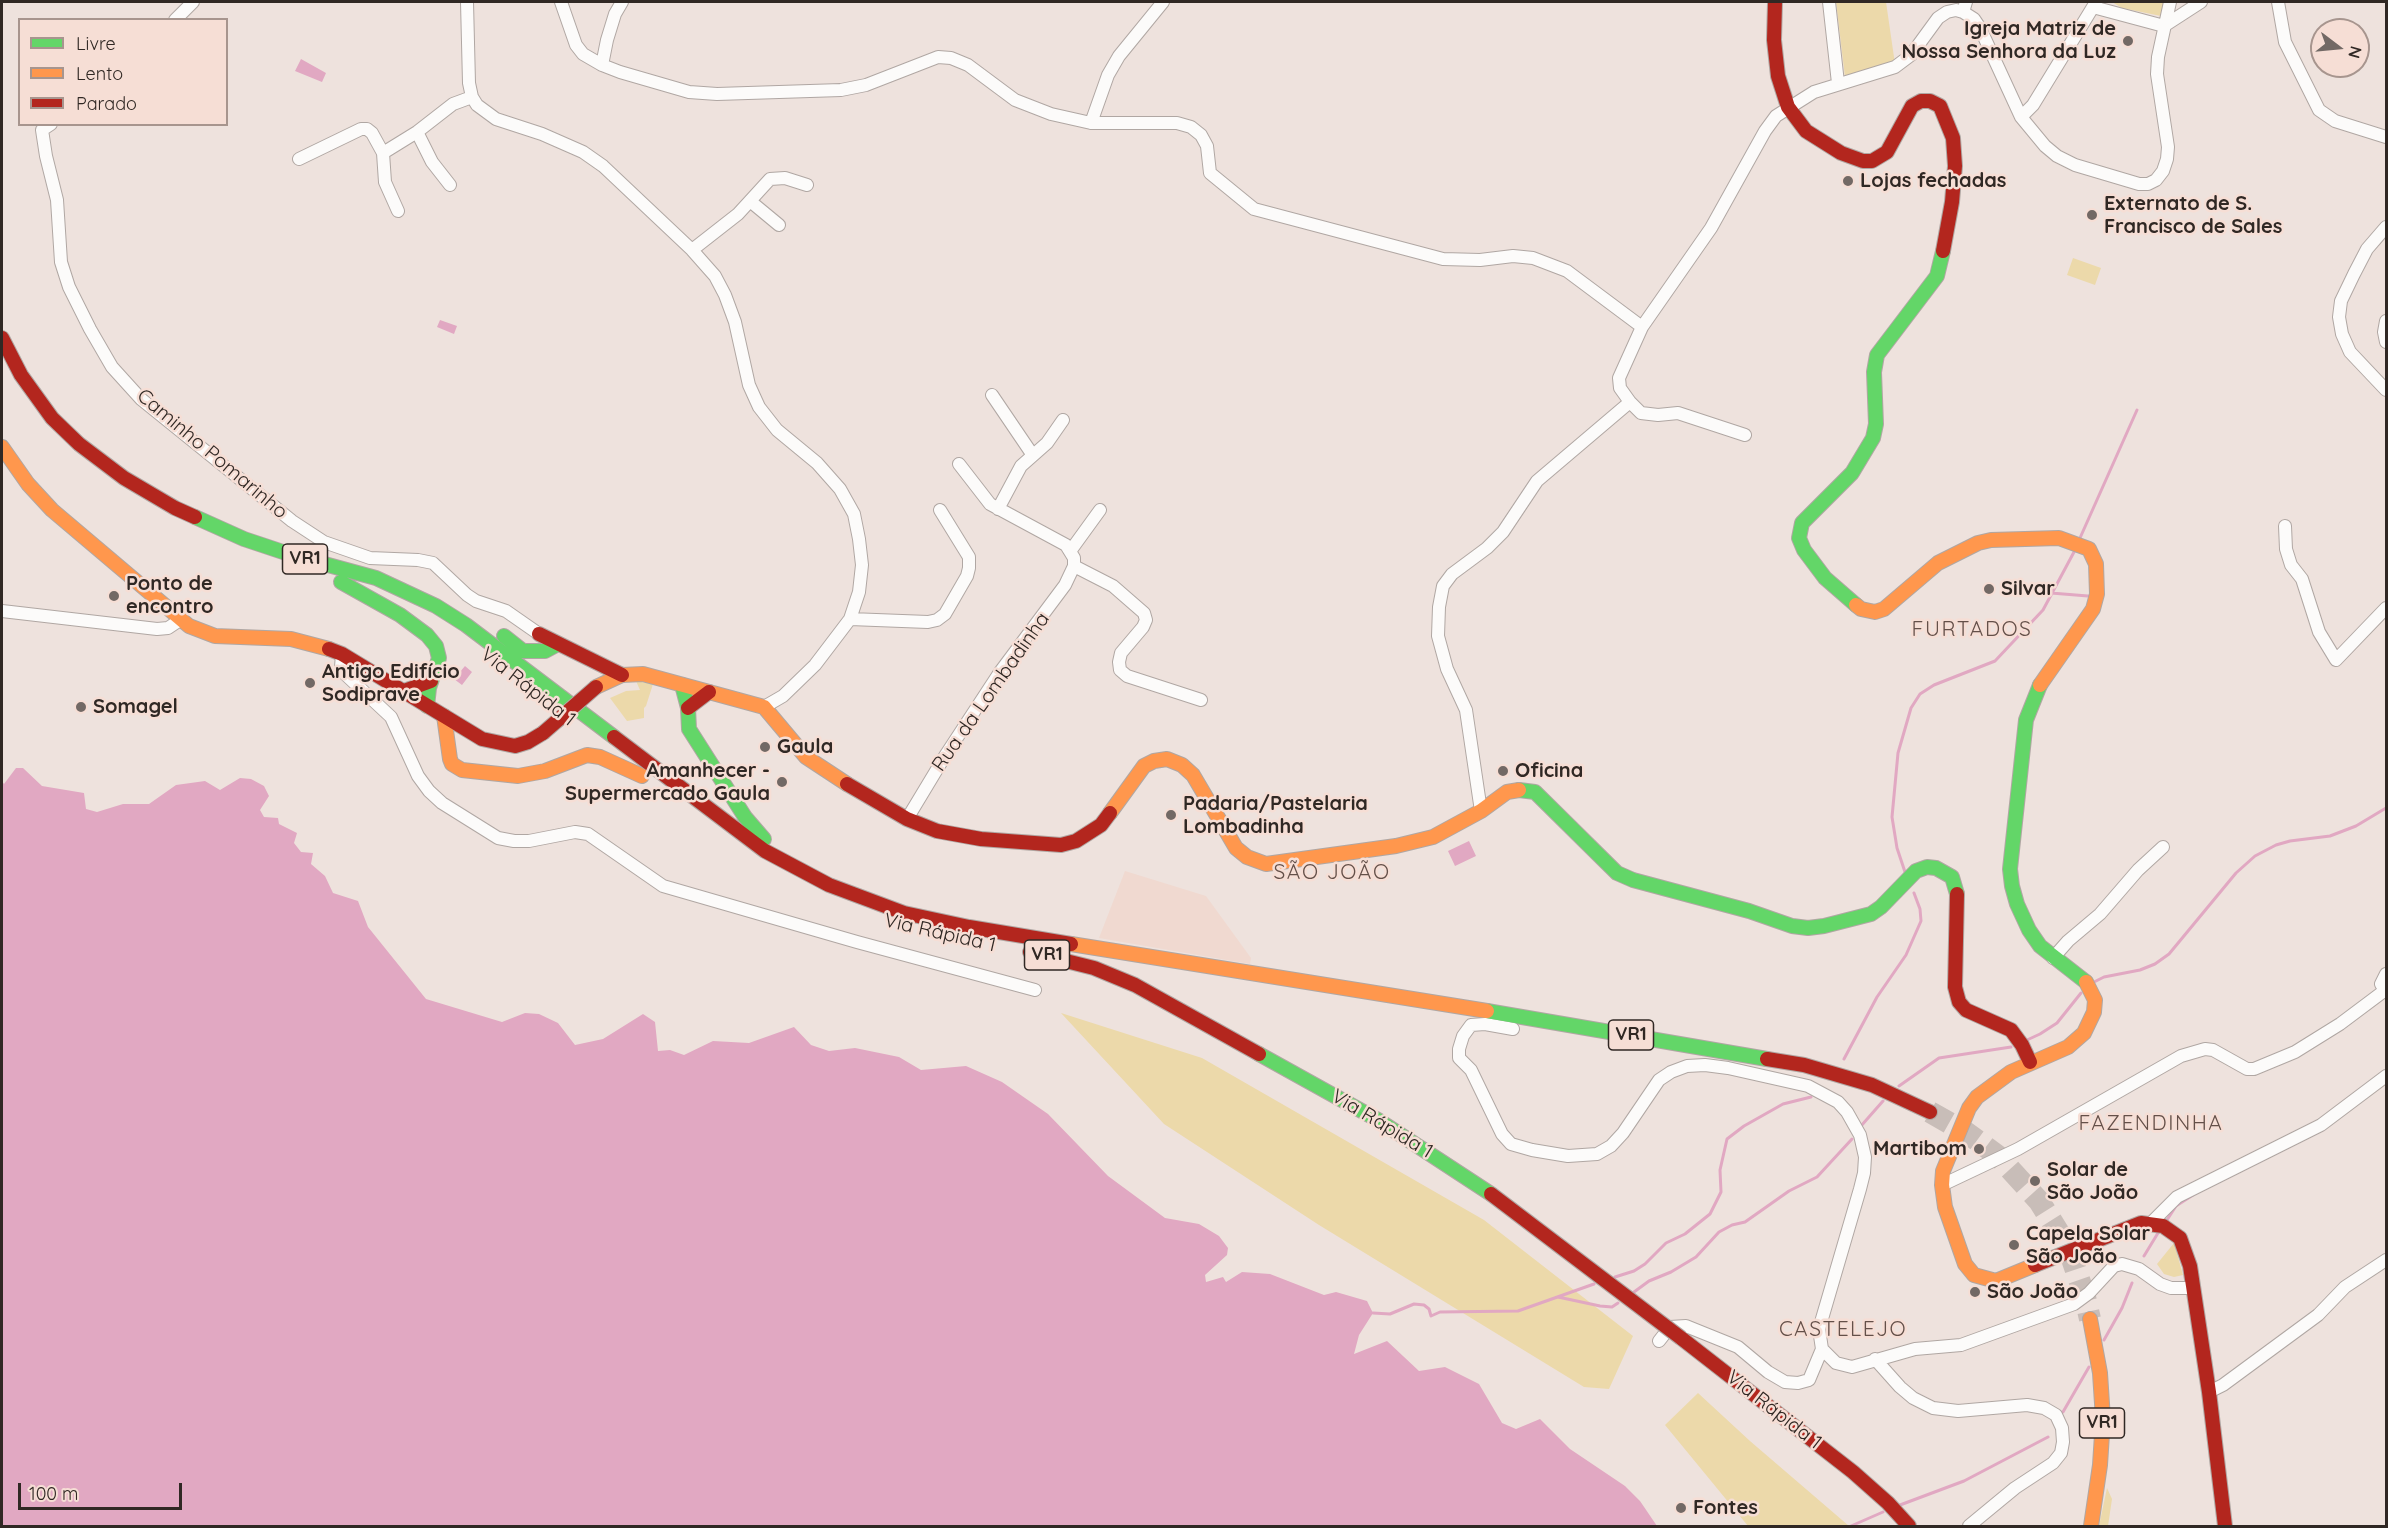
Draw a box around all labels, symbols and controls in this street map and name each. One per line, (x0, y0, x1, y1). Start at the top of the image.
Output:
place label: Igreja Matriz de Nossa Senhora da Luz (1901, 17, 2116, 64)
legend (18, 18, 228, 126)
north arrow (2310, 18, 2370, 78)
text: Livre (76, 32, 116, 55)
marker: Igreja Matriz de Nossa Senhora da Luz (2121, 34, 2135, 48)
text: N (2344, 44, 2367, 61)
text: Lento (76, 62, 123, 85)
text: Parado (76, 92, 137, 115)
place label: Lojas fechadas (1860, 169, 2006, 193)
marker: Lojas fechadas (1841, 174, 1855, 188)
place label: Externato de S. Francisco de Sales (2104, 192, 2282, 239)
marker: Externato de S. Francisco de Sales (2085, 208, 2099, 222)
street label: Caminho Pomarinho (132, 384, 292, 524)
road number: VR1 (282, 544, 328, 574)
place label: Ponto de encontro (126, 572, 213, 619)
place label: Silvar (2001, 577, 2055, 601)
marker: Silvar (1982, 582, 1996, 596)
marker: Ponto de encontro (107, 589, 121, 603)
street label: Rua da Lombadinha (927, 608, 1055, 776)
district label: FURTADOS (1912, 617, 2032, 643)
street label: Via Rápida 1 (476, 642, 580, 732)
place label: Antigo Edifício Sodiprave (322, 660, 460, 707)
marker: Antigo Edifício Sodiprave (303, 676, 317, 690)
place label: Somagel (93, 695, 178, 719)
marker: Somagel (74, 700, 88, 714)
place label: Gaula (777, 735, 833, 759)
marker: Gaula (758, 740, 772, 754)
place label: Amanhecer - Supermercado Gaula (565, 759, 770, 806)
place label: Oficina (1515, 759, 1583, 783)
marker: Oficina (1496, 764, 1510, 778)
marker: Amanhecer - Supermercado Gaula (775, 775, 789, 789)
place label: Padaria/Pastelaria Lombadinha (1183, 792, 1368, 839)
marker: Padaria/Pastelaria Lombadinha (1164, 808, 1178, 822)
district label: SÃO JOÃO (1274, 860, 1390, 886)
street label: Via Rápida 1 (882, 908, 998, 958)
road number: VR1 (1024, 940, 1070, 970)
road number: VR1 (1608, 1020, 1654, 1050)
street label: Via Rápida 1 (1327, 1084, 1437, 1164)
district label: FAZENDINHA (2079, 1111, 2223, 1137)
place label: Martibom (1873, 1137, 1967, 1161)
marker: Martibom (1972, 1142, 1986, 1156)
place label: Solar de São João (2047, 1158, 2138, 1205)
marker: Solar de São João (2028, 1174, 2042, 1188)
place label: Capela Solar São João (2026, 1222, 2150, 1269)
marker: Capela Solar São João (2007, 1238, 2021, 1252)
place label: São João (1987, 1280, 2078, 1304)
marker: São João (1968, 1285, 1982, 1299)
district label: CASTELEJO (1779, 1317, 1907, 1343)
street label: Via Rápida 1 (1722, 1365, 1826, 1455)
road number: VR1 (2080, 1408, 2124, 1438)
scale bar (21, 1471, 184, 1509)
text: 100 m (29, 1482, 78, 1505)
place label: Fontes (1693, 1496, 1758, 1520)
marker: Fontes (1674, 1501, 1688, 1515)

